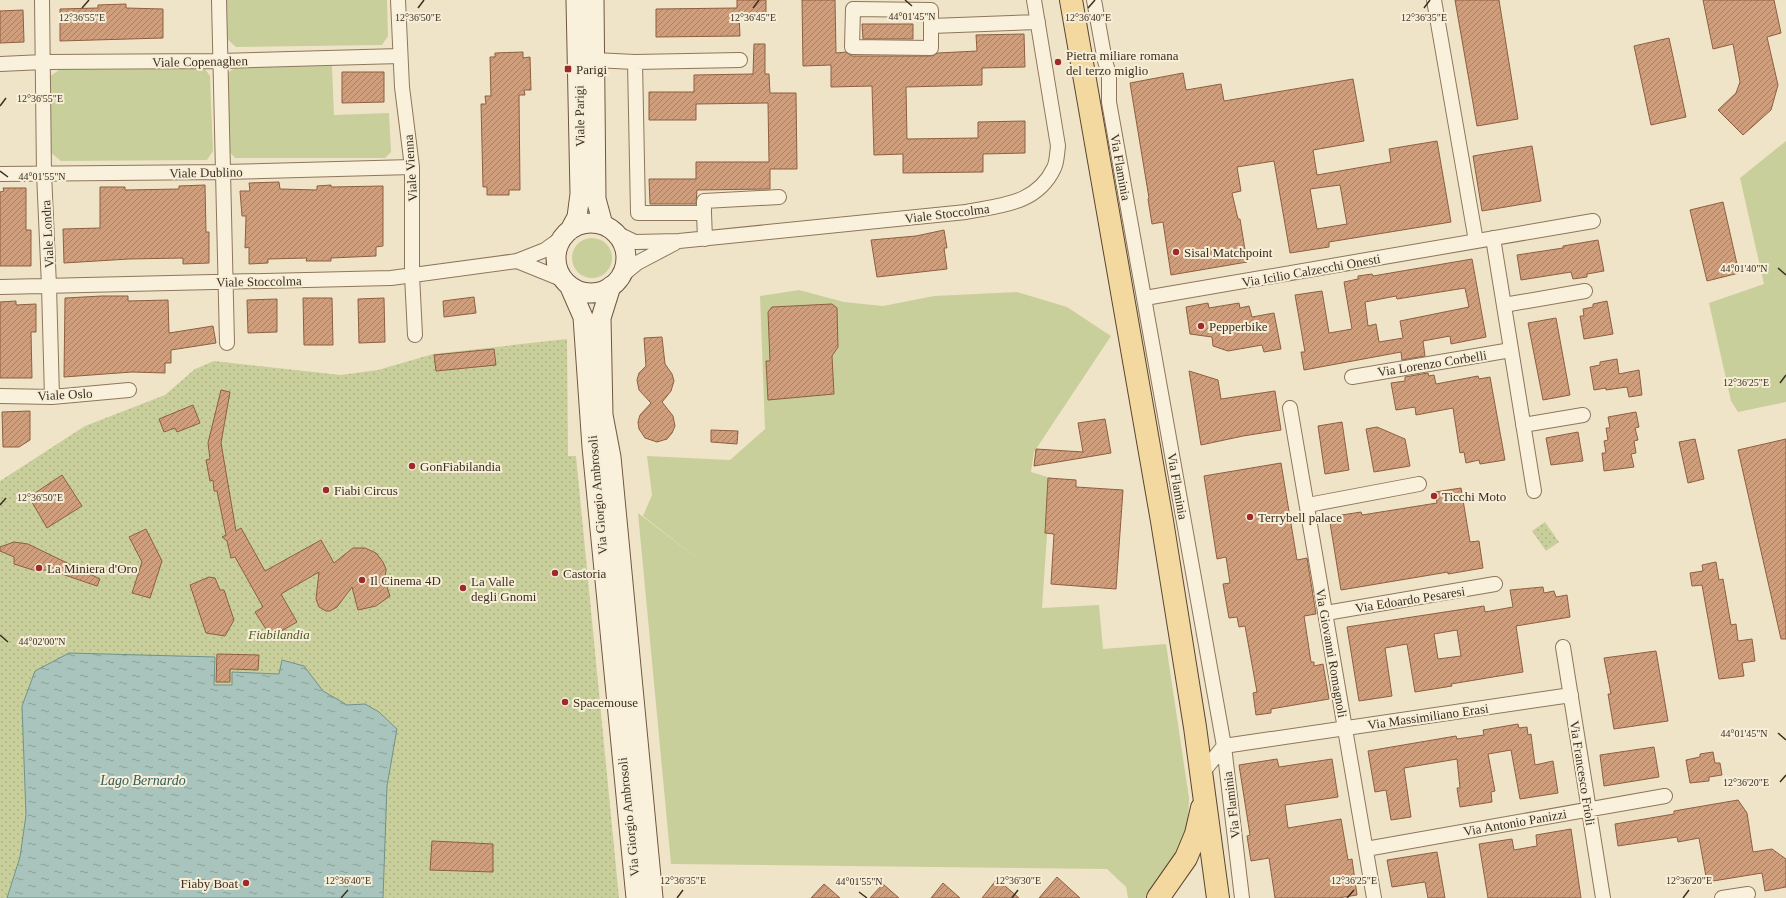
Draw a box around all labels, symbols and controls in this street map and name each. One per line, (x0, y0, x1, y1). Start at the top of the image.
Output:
text: 44°01'45"N (888, 11, 936, 22)
text: 12°36'55"E (59, 12, 105, 23)
text: 12°36'50"E (395, 12, 441, 23)
text: 12°36'45"E (730, 12, 776, 23)
text: 12°36'40"E (1065, 12, 1111, 23)
text: 12°36'35"E (1401, 12, 1447, 23)
place label: Pietra miliare romana del terzo miglio (1066, 48, 1179, 78)
street label: Viale Copenaghen (152, 53, 248, 70)
marker: Pietra miliare romana del terzo miglio (1053, 57, 1063, 67)
place label: Parigi (576, 62, 607, 77)
marker: Parigi (563, 64, 573, 74)
street label: Viale Parigi (571, 85, 588, 147)
text: 12°36'55"E (17, 93, 63, 104)
street label: Via Flaminia (1107, 133, 1134, 202)
street label: Viale Vienna (401, 134, 420, 202)
street label: Viale Dublino (169, 164, 243, 181)
text: 44°01'55"N (18, 171, 66, 182)
street label: Viale Londra (38, 199, 57, 268)
street label: Viale Stoccolma (904, 201, 991, 226)
place label: Sisal Matchpoint (1184, 245, 1273, 260)
marker: Sisal Matchpoint (1171, 247, 1181, 257)
street label: Via Icilio Calzecchi Onesti (1241, 251, 1382, 290)
text: 44°01'40"N (1720, 263, 1768, 274)
street label: Viale Stoccolma (216, 273, 302, 290)
place label: Pepperbike (1209, 319, 1268, 334)
marker: Pepperbike (1196, 321, 1206, 331)
street label: Via Lorenzo Corbelli (1376, 347, 1488, 380)
text: 12°36'25"E (1723, 377, 1769, 388)
street label: Viale Oslo (37, 386, 93, 403)
street label: Via Giorgio Ambrosoli (585, 434, 610, 555)
street label: Via Flaminia (1164, 452, 1191, 521)
place label: GonFiabilandia (420, 459, 501, 474)
marker: GonFiabilandia (407, 461, 417, 471)
place label: Fiabi Circus (334, 483, 398, 498)
marker: Fiabi Circus (321, 485, 331, 495)
place label: Ticchi Moto (1442, 489, 1506, 504)
marker: Ticchi Moto (1429, 491, 1439, 501)
text: 12°36'50"E (17, 492, 63, 503)
place label: Terrybell palace (1258, 510, 1342, 525)
marker: Terrybell palace (1245, 512, 1255, 522)
place label: La Miniera d'Oro (47, 561, 137, 576)
marker: La Miniera d'Oro (34, 563, 44, 573)
place label: Castoria (563, 566, 607, 581)
marker: Castoria (550, 568, 560, 578)
place label: Il Cinema 4D (370, 573, 441, 588)
place label: La Valle degli Gnomi (471, 574, 537, 604)
marker: Il Cinema 4D (357, 575, 367, 585)
marker: La Valle degli Gnomi (458, 583, 468, 593)
street label: Via Edoardo Pesaresi (1354, 583, 1467, 616)
street label: Via Giovanni Romagnoli (1313, 587, 1350, 719)
park label: Fiabilandia (247, 627, 310, 642)
text: 44°02'00"N (18, 636, 66, 647)
place label: Spacemouse (573, 695, 638, 710)
marker: Spacemouse (560, 697, 570, 707)
street label: Via Massimiliano Erasi (1367, 701, 1490, 732)
street label: Via Francesco Frioli (1567, 720, 1598, 827)
text: 44°01'45"N (1720, 728, 1768, 739)
street label: Via Giorgio Ambrosoli (615, 756, 642, 877)
street label: Via Flaminia (1220, 770, 1243, 839)
water label: Lago Bernardo (99, 773, 186, 788)
text: 12°36'20"E (1723, 777, 1769, 788)
street label: Via Antonio Panizzi (1462, 806, 1568, 839)
text: 12°36'40"E (325, 875, 371, 886)
text: 12°36'35"E (660, 875, 706, 886)
text: 12°36'30"E (995, 875, 1041, 886)
text: 12°36'25"E (1331, 875, 1377, 886)
text: 12°36'20"E (1666, 875, 1712, 886)
place label: Fiaby Boat (181, 876, 238, 891)
text: 44°01'55"N (835, 876, 883, 887)
marker: Fiaby Boat (241, 878, 251, 888)

